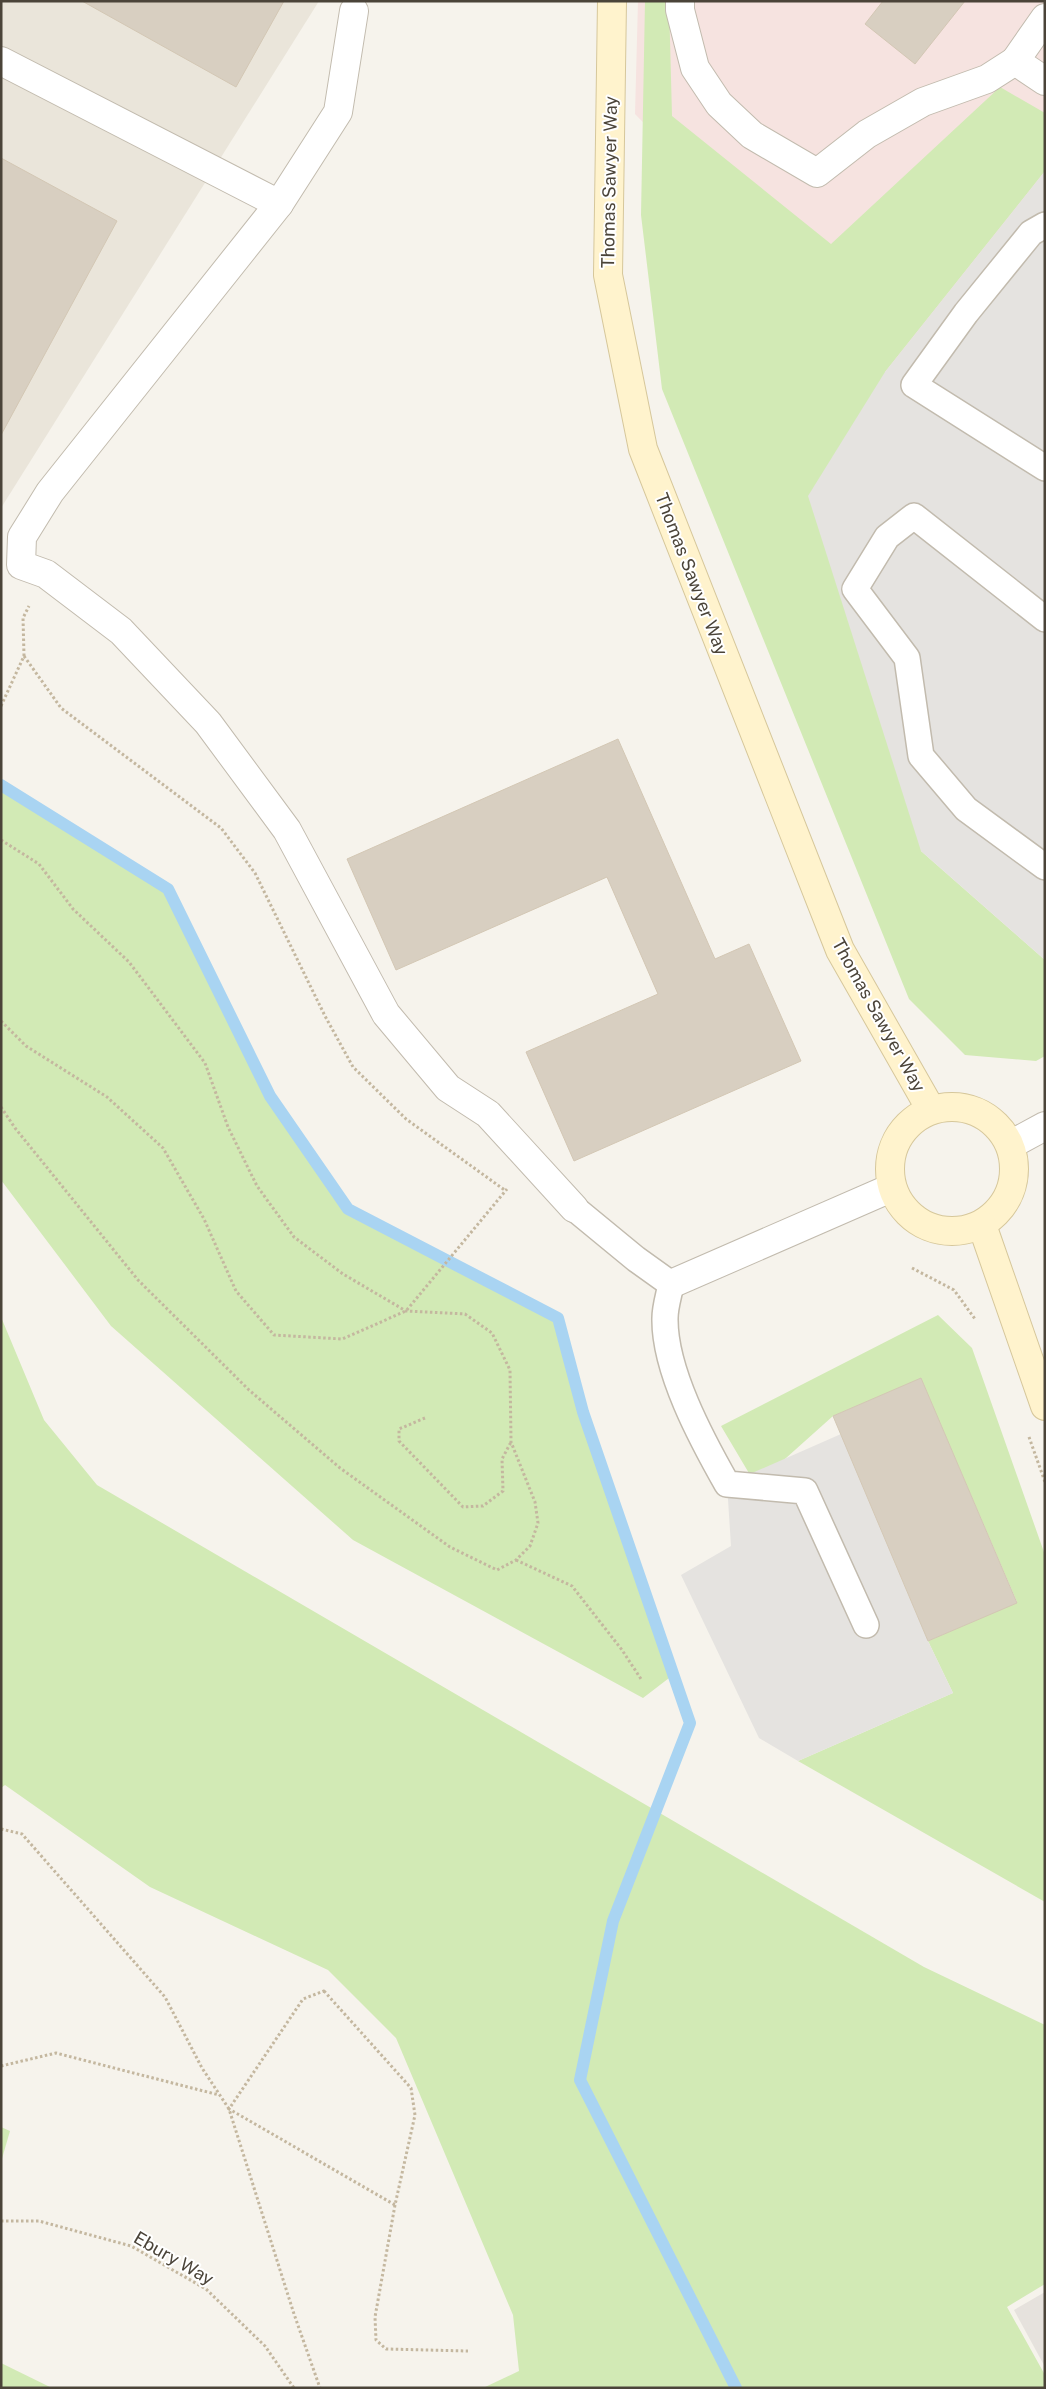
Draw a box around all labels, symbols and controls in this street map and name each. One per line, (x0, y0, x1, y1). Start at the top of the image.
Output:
street label: Thomas Sawyer Way (597, 95, 621, 268)
street label: Thomas Sawyer Way (651, 490, 733, 659)
street label: Thomas Sawyer Way (828, 935, 930, 1096)
street label: Ebury Way (130, 2227, 218, 2289)

